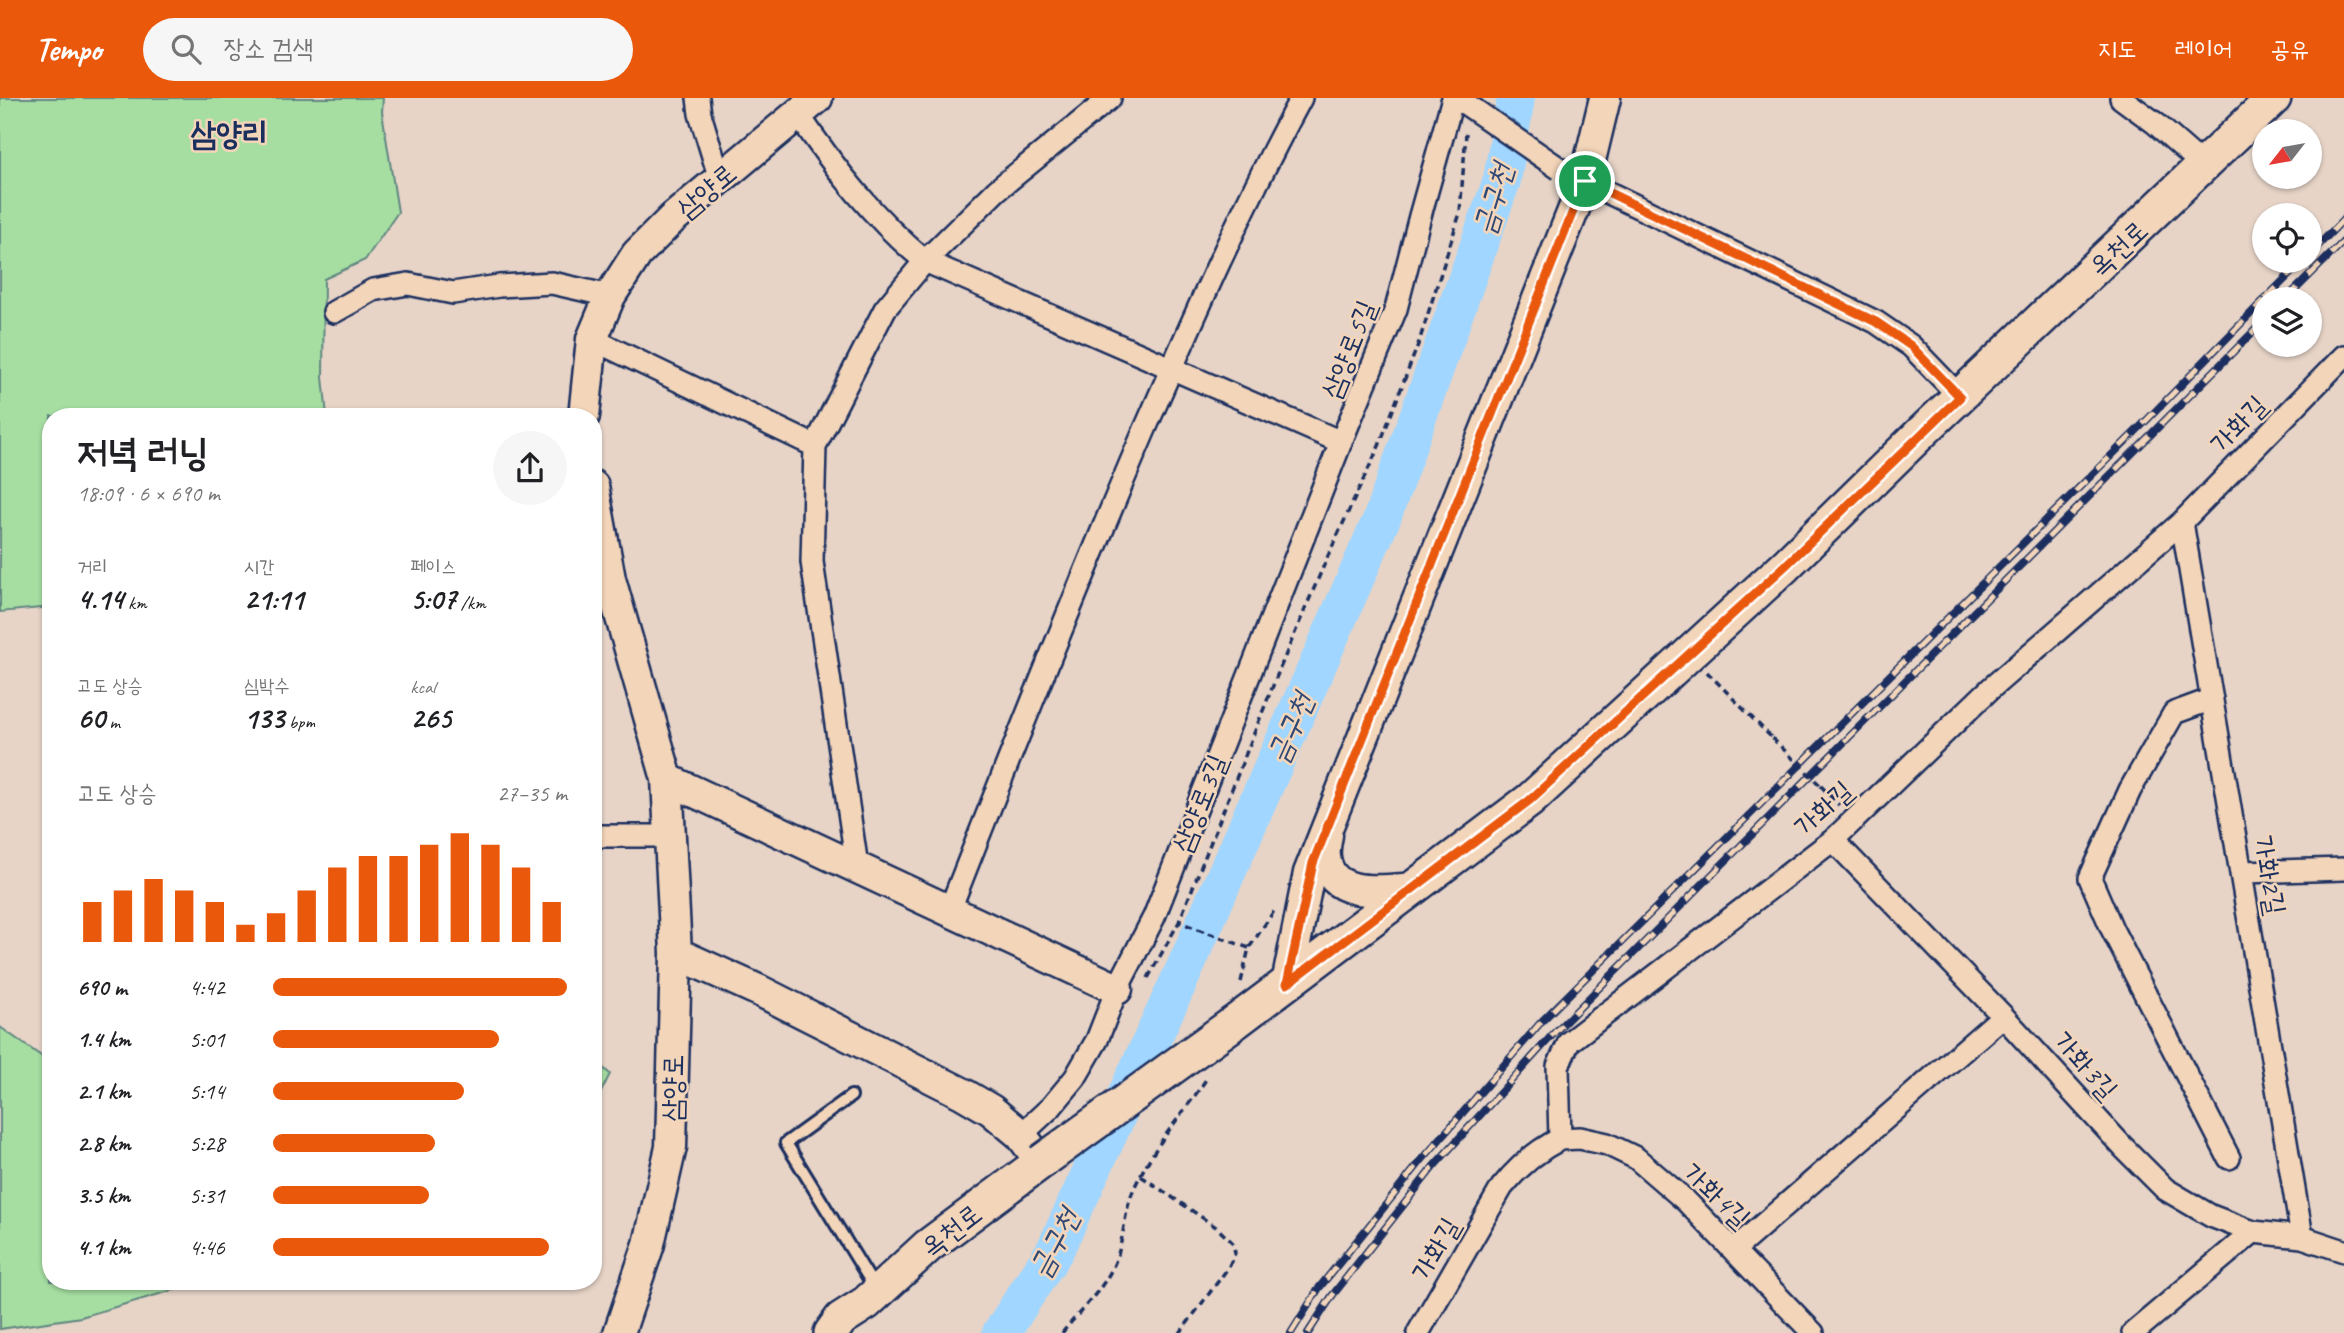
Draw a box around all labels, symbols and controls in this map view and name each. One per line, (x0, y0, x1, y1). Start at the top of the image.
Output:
search box (143, 18, 633, 81)
text: Tempo (35, 28, 101, 70)
icon: search (167, 30, 205, 68)
text: 장소 검색 (223, 32, 313, 65)
text: 지도 (2098, 34, 2136, 64)
text: 레이어 (2174, 34, 2232, 64)
text: 공유 (2270, 34, 2309, 64)
district label: 삼양리 (190, 113, 268, 154)
north arrow (2252, 119, 2322, 189)
map controls (2252, 119, 2322, 357)
pin (1555, 151, 1615, 211)
street label: 삼양로 (669, 155, 743, 226)
water label: 금구천 (1464, 156, 1523, 239)
icon: arrive (1566, 162, 1604, 200)
button: locate (2252, 203, 2322, 273)
street label: 옥천로 (2082, 213, 2155, 284)
button: layers (2252, 287, 2322, 357)
street label: 삼양로5길 (1313, 295, 1384, 403)
street label: 가화길 (2202, 388, 2274, 461)
text: 저녁 러닝 (77, 429, 209, 476)
button: share (493, 431, 567, 505)
text: 18:09 · 6 × 690 m (77, 479, 220, 508)
text: 거리 (77, 555, 108, 579)
text: 시간 (244, 555, 274, 579)
text: 페이스 (410, 555, 456, 579)
text: 4.14 (77, 580, 123, 618)
text: 21:11 (244, 580, 304, 618)
text: 5:07 (410, 580, 456, 618)
text: km (123, 591, 147, 615)
text: /km (456, 591, 486, 615)
text: 고도 상승 (77, 674, 143, 698)
text: 심박수 (244, 674, 290, 698)
text: kcal (410, 675, 435, 699)
water label: 금구천 (1258, 685, 1323, 769)
text: 60 (77, 699, 105, 737)
text: 133 (244, 699, 284, 737)
text: 265 (410, 699, 451, 737)
text: m (105, 710, 120, 734)
text: bpm (284, 710, 315, 734)
street label: 삼양로3길 (1164, 749, 1235, 857)
street label: 가화길 (1787, 773, 1860, 844)
text: 고도 상승 (77, 779, 157, 808)
text: 27–35 m (497, 779, 567, 808)
street label: 가화2길 (2245, 833, 2294, 918)
text: 690 m (77, 973, 127, 1002)
text: 4:42 (189, 973, 225, 1002)
street label: 가화3길 (2046, 1024, 2125, 1107)
text: 1.4 km (77, 1025, 131, 1054)
text: 5:01 (189, 1025, 225, 1054)
street label: 삼양로 (654, 1054, 691, 1122)
text: 2.1 km (77, 1077, 131, 1106)
text: 5:14 (189, 1077, 225, 1106)
text: 2.8 km (77, 1129, 131, 1158)
text: 5:28 (189, 1129, 225, 1158)
street label: 가화4길 (1675, 1155, 1758, 1236)
text: 3.5 km (77, 1181, 130, 1210)
text: 5:31 (189, 1181, 225, 1210)
street label: 옥천로 (914, 1196, 989, 1265)
water label: 금구천 (1020, 1200, 1089, 1284)
street label: 가화길 (1403, 1211, 1467, 1287)
text: 4.1 km (77, 1233, 131, 1262)
text: 4:46 (189, 1233, 225, 1262)

